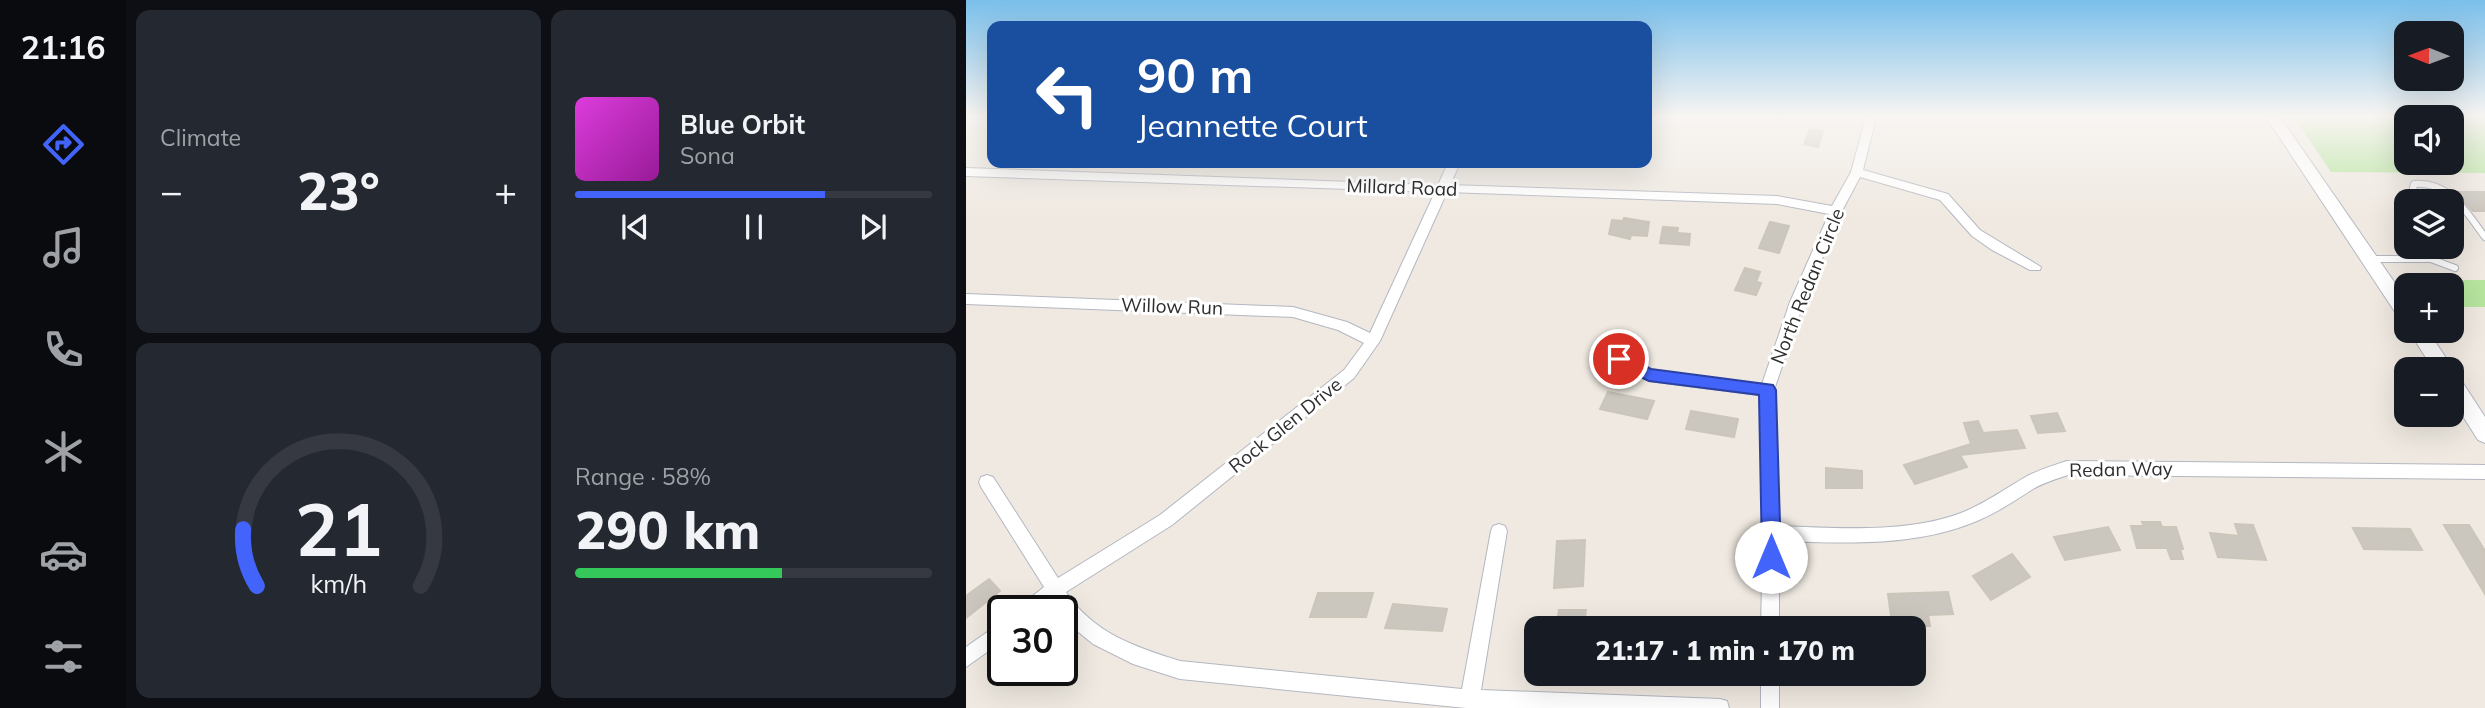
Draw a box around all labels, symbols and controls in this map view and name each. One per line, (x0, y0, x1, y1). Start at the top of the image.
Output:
north arrow (2394, 21, 2464, 91)
map controls (2394, 21, 2464, 427)
text: 21:16 (21, 27, 105, 67)
text: 90 m (1137, 44, 1253, 105)
icon: left (1022, 49, 1113, 140)
text: Jeannette Court (1137, 105, 1368, 145)
button: sound (2394, 105, 2464, 175)
text: Blue Orbit (680, 108, 805, 141)
icon: directions (39, 120, 88, 169)
text: Climate (160, 123, 241, 152)
text: Sona (680, 141, 735, 170)
text: 23° (297, 158, 380, 223)
text: − (160, 167, 183, 215)
text: + (494, 167, 517, 215)
street label: Millard Road (1346, 173, 1458, 201)
button: layers (2394, 189, 2464, 259)
street label: North Redan Circle (1765, 205, 1849, 367)
icon: previous (616, 208, 654, 246)
icon: pause (735, 208, 773, 246)
icon: next (854, 208, 892, 246)
icon: music (39, 223, 88, 272)
button: + (2394, 273, 2464, 343)
street label: Willow Run (1121, 292, 1223, 320)
icon: phone (39, 325, 88, 374)
pin (1589, 329, 1649, 389)
icon: arrive (1600, 340, 1638, 378)
button: − (2394, 357, 2464, 427)
street label: Rock Glen Drive (1224, 372, 1346, 478)
icon: climate (39, 427, 88, 476)
street label: Redan Way (2069, 456, 2173, 482)
text: Range · 58% (575, 462, 711, 491)
text: 21 (295, 484, 382, 575)
text: 290 km (575, 497, 760, 562)
position arrow (1734, 520, 1808, 594)
icon: car (39, 530, 88, 579)
text: km/h (310, 568, 367, 599)
speed limit sign: 30 (987, 595, 1078, 686)
icon: filters (39, 632, 88, 681)
text: 21:17 · 1 min · 170 m (1595, 634, 1855, 667)

